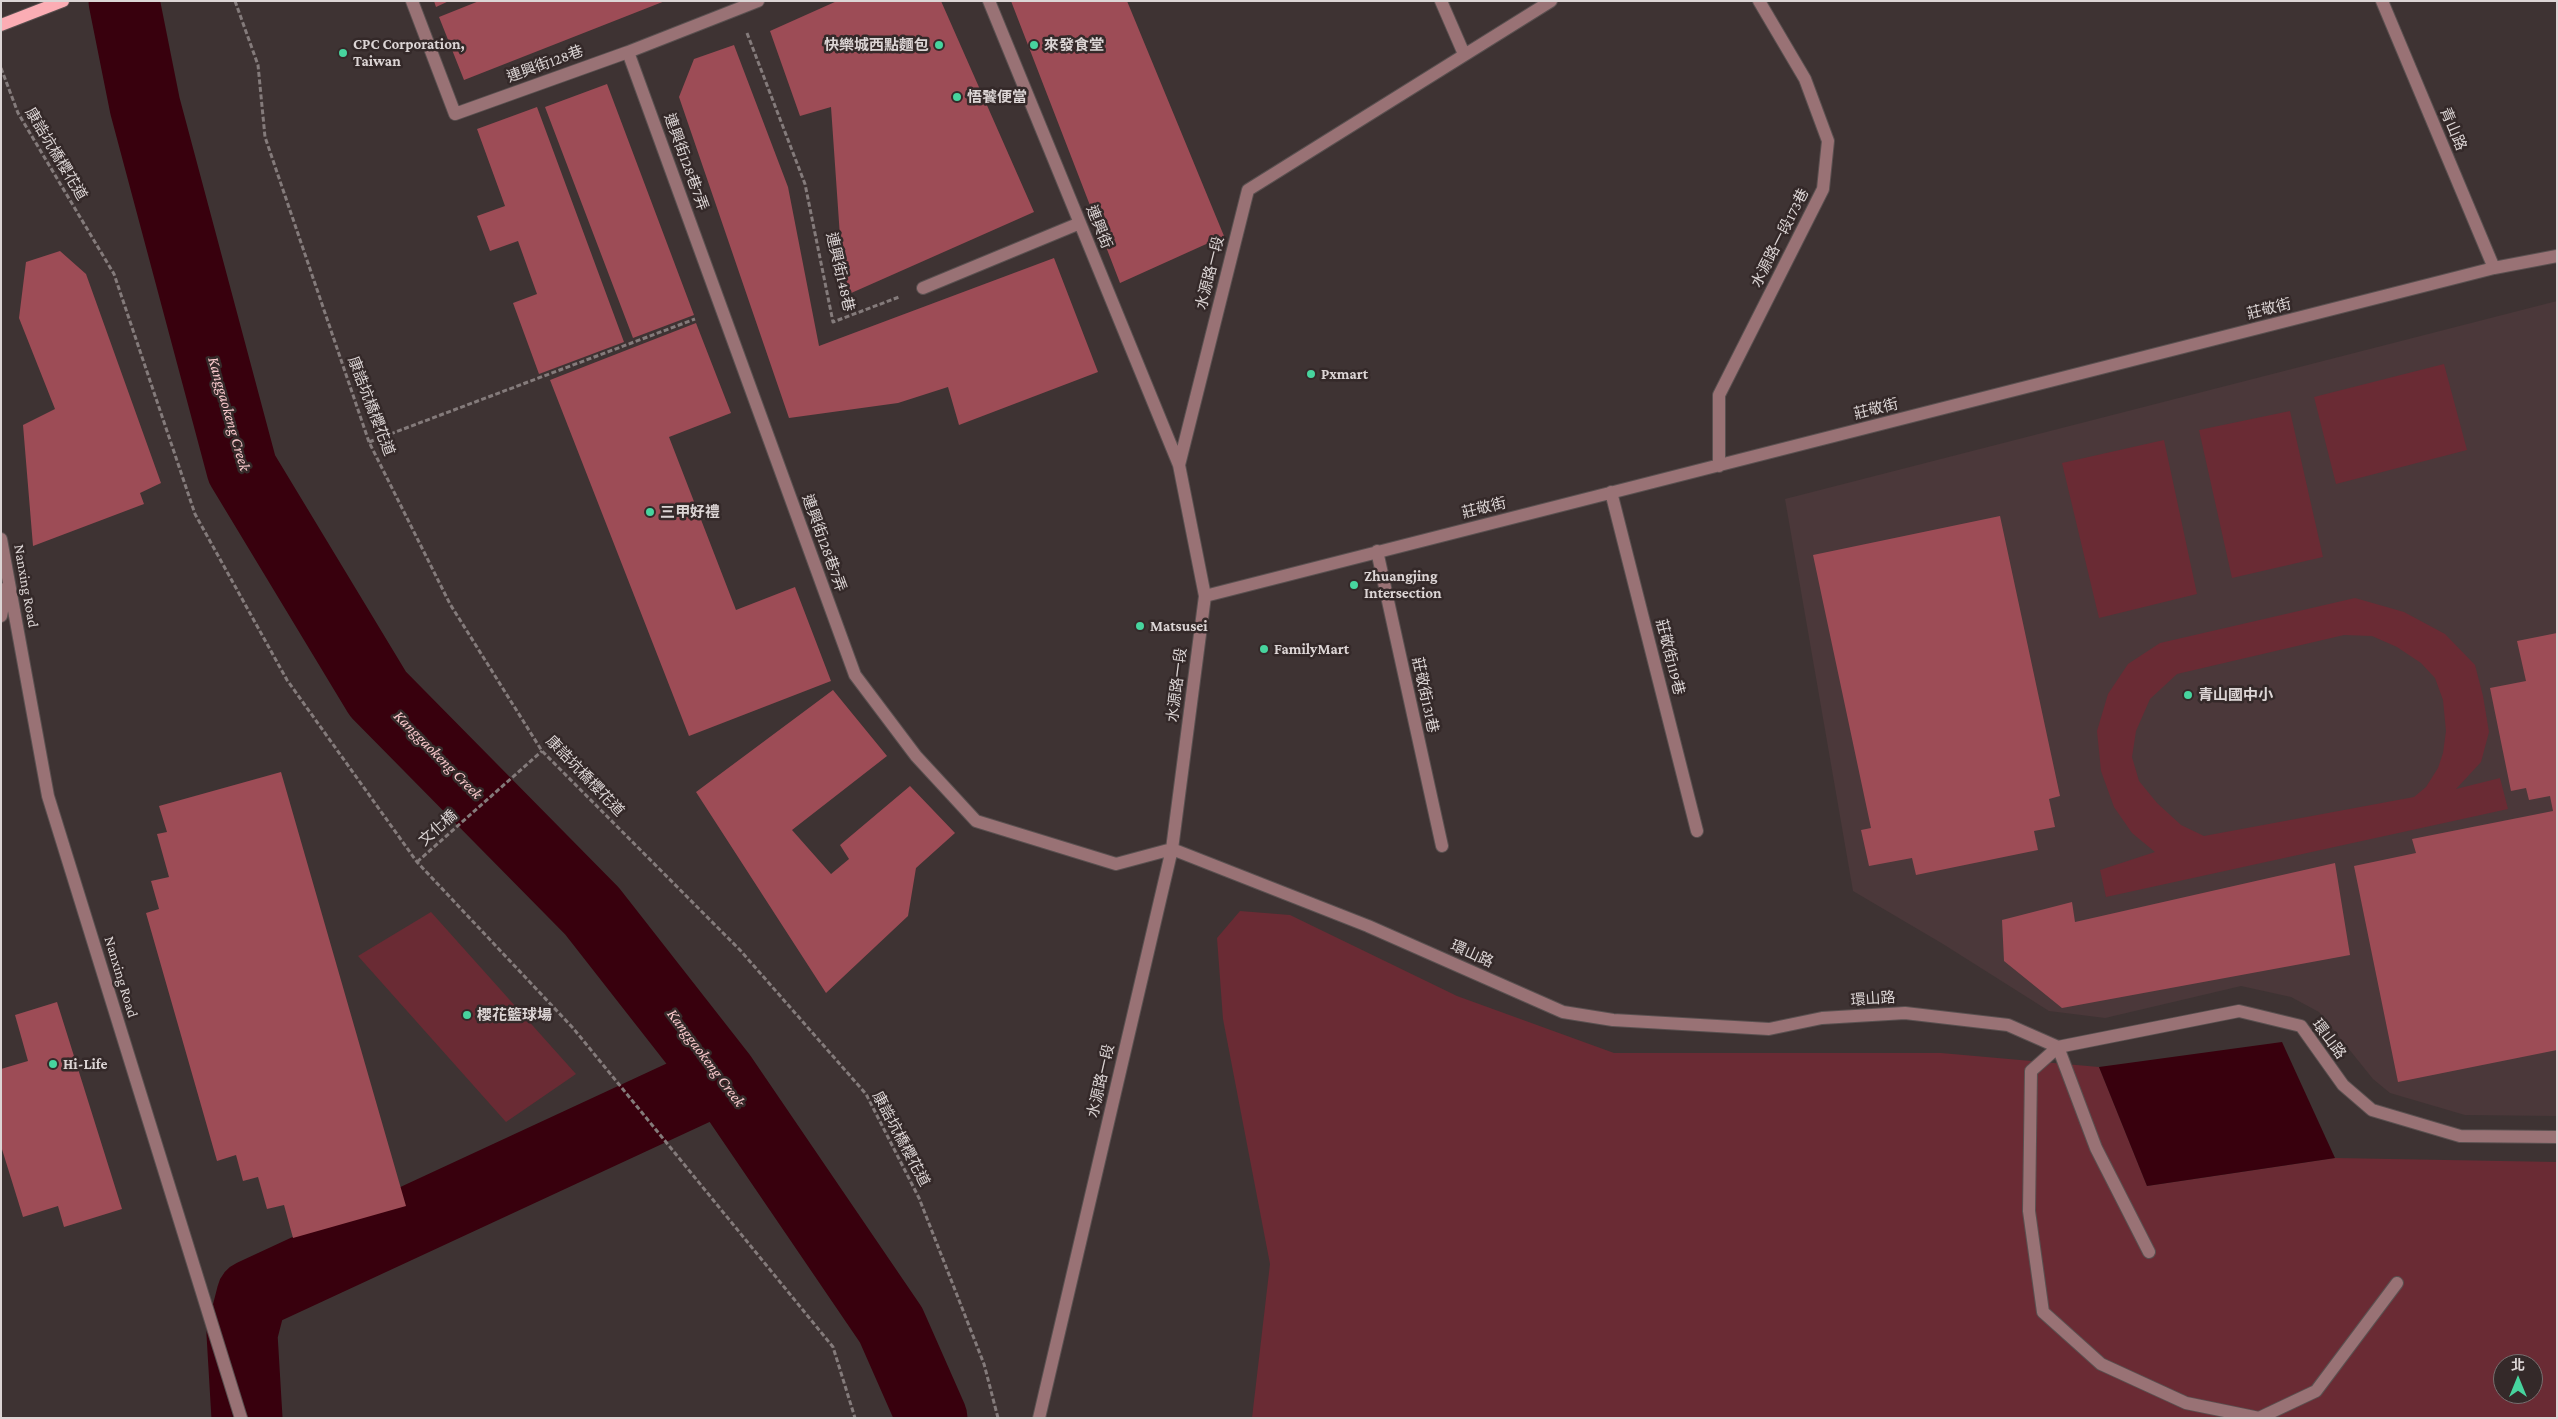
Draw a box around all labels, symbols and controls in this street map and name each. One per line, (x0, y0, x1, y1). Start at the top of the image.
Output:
place label: CPC Corporation, Taiwan (353, 35, 465, 70)
place label: 快樂城西點麵包 (824, 36, 929, 54)
place label: 來發食堂 (1044, 36, 1104, 54)
marker: 快樂城西點麵包 (933, 39, 945, 51)
marker: 來發食堂 (1028, 39, 1040, 51)
street label: 連興街128巷 (504, 42, 586, 86)
marker: CPC Corporation, Taiwan (337, 47, 349, 59)
place label: 悟饕便當 (967, 88, 1027, 106)
marker: 悟饕便當 (951, 91, 963, 103)
street label: 康誥坑橋櫻花道 (21, 104, 91, 204)
street label: 青山路 (2436, 105, 2470, 153)
street label: 連興街128巷7弄 (660, 111, 712, 213)
street label: 水源路一段173巷 (1747, 185, 1813, 291)
street label: 連興街 (1082, 203, 1116, 251)
street label: 連興街148巷 (822, 231, 858, 313)
street label: 水源路一段 (1192, 234, 1228, 312)
street label: 莊敬街 (2245, 295, 2293, 323)
street label: 康誥坑橋櫻花道 (344, 354, 398, 458)
water label: Kanggaokeng Creek (203, 355, 255, 473)
place label: Pxmart (1321, 365, 1368, 383)
marker: Pxmart (1305, 368, 1317, 380)
street label: 莊敬街 (1852, 395, 1900, 423)
street label: 連興街128巷7弄 (798, 492, 850, 594)
street label: 莊敬街 (1460, 494, 1508, 522)
place label: 三甲好禮 (660, 503, 720, 521)
marker: 三甲好禮 (644, 506, 656, 518)
street label: Nanxing Road (10, 543, 42, 629)
place label: Zhuangjing Intersection (1364, 567, 1442, 602)
marker: Zhuangjing Intersection (1348, 579, 1360, 591)
place label: Matsusei (1150, 617, 1208, 635)
street label: 莊敬街119巷 (1652, 617, 1688, 697)
marker: Matsusei (1134, 620, 1146, 632)
place label: FamilyMart (1274, 640, 1349, 658)
marker: FamilyMart (1258, 643, 1270, 655)
street label: 水源路一段 (1163, 647, 1191, 723)
street label: 莊敬街131巷 (1408, 655, 1442, 735)
place label: 青山國中小 (2198, 686, 2273, 704)
marker: 青山國中小 (2182, 689, 2194, 701)
water label: Kanggaokeng Creek (389, 706, 487, 804)
street label: 康誥坑橋櫻花道 (542, 732, 628, 820)
street label: 文化橋 (415, 806, 461, 850)
street label: Nanxing Road (100, 934, 142, 1020)
street label: 環山路 (1448, 937, 1496, 971)
street label: 環山路 (1850, 988, 1896, 1010)
water label: Kanggaokeng Creek (663, 1005, 749, 1111)
place label: 櫻花籃球場 (477, 1006, 552, 1024)
marker: 櫻花籃球場 (461, 1009, 473, 1021)
street label: 環山路 (2308, 1016, 2350, 1062)
street label: 水源路一段 (1084, 1042, 1118, 1120)
place label: Hi-Life (63, 1055, 108, 1073)
marker: Hi-Life (47, 1058, 59, 1070)
street label: 康誥坑橋櫻花道 (868, 1088, 934, 1190)
north arrow (2493, 1354, 2543, 1404)
text: 北 (2511, 1357, 2525, 1373)

